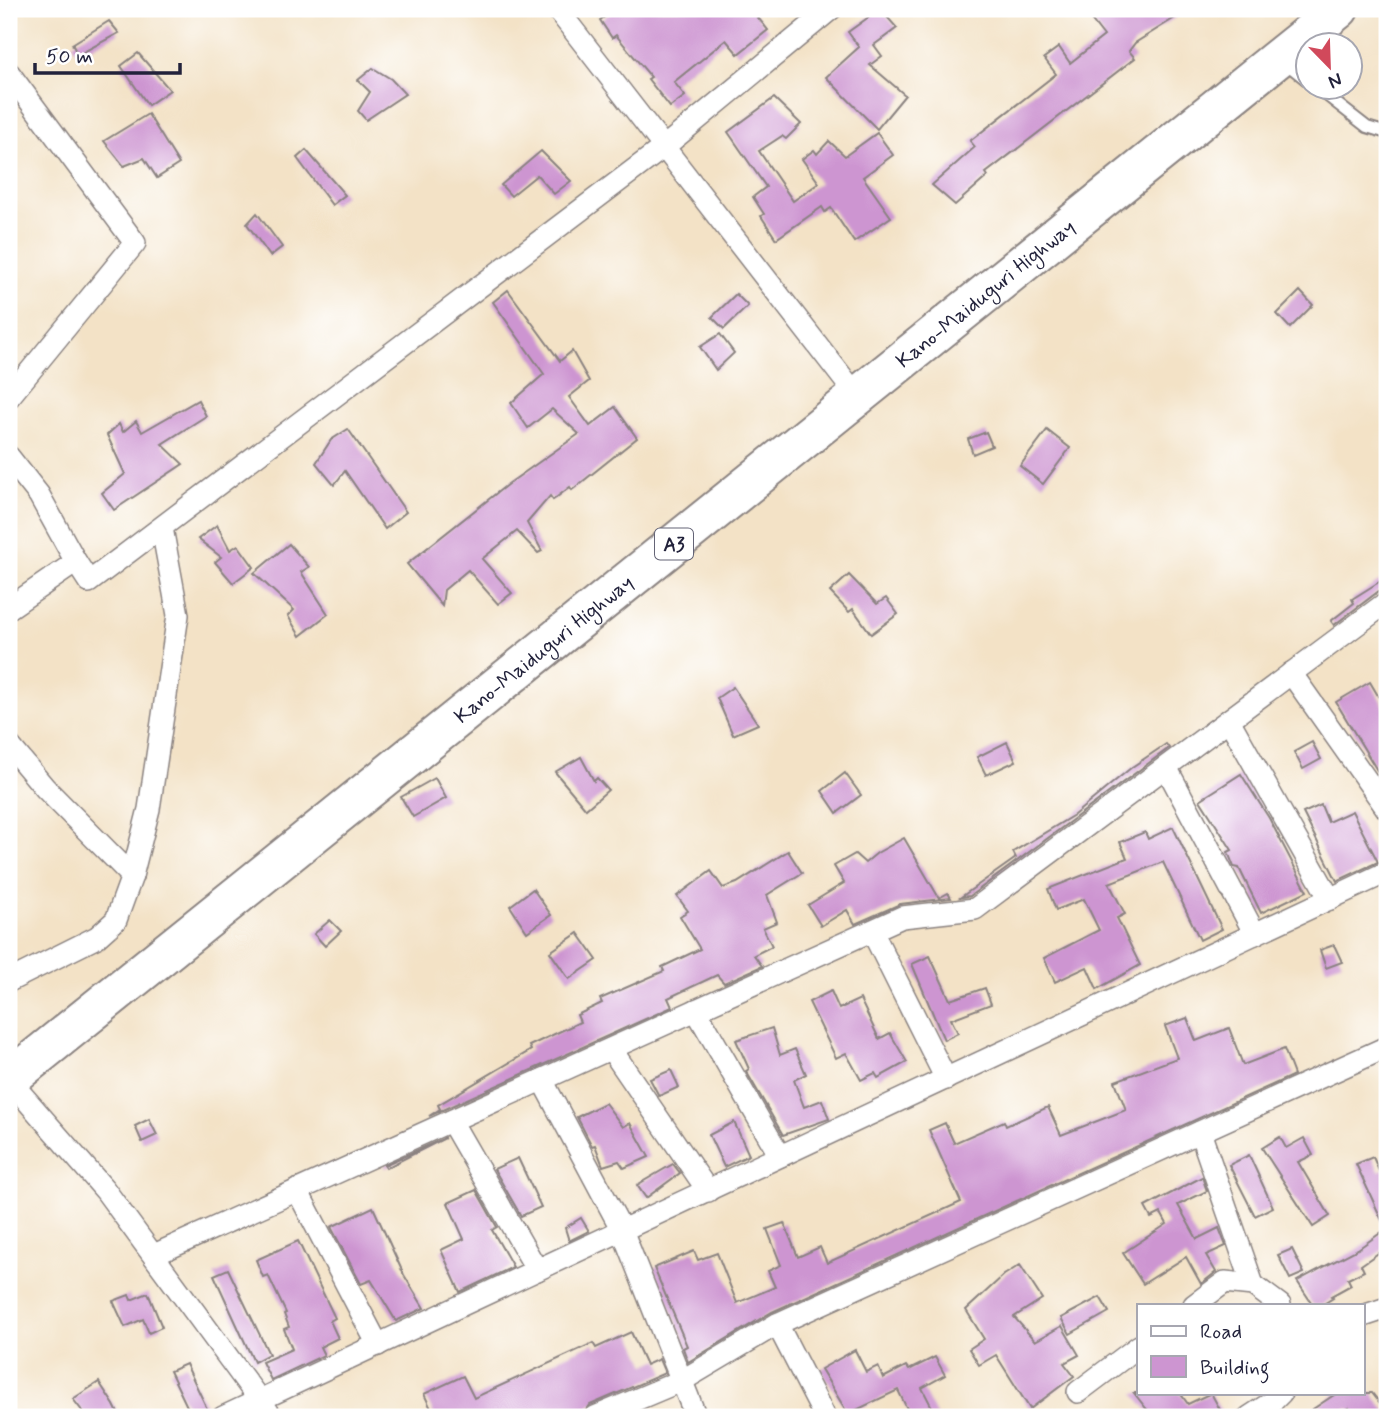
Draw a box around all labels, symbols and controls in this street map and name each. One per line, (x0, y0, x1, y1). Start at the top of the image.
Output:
scale bar (35, 32, 180, 76)
north arrow (1294, 32, 1364, 102)
text: 50 m (46, 43, 93, 71)
text: N (1324, 66, 1346, 94)
street label: Kano-Maiduguri Highway (890, 214, 1081, 375)
road number: A3 (655, 528, 693, 559)
street label: Kano-Maiduguri Highway (449, 569, 640, 730)
legend (1137, 1304, 1364, 1394)
text: Road (1200, 1318, 1242, 1346)
text: Building (1200, 1354, 1270, 1384)

